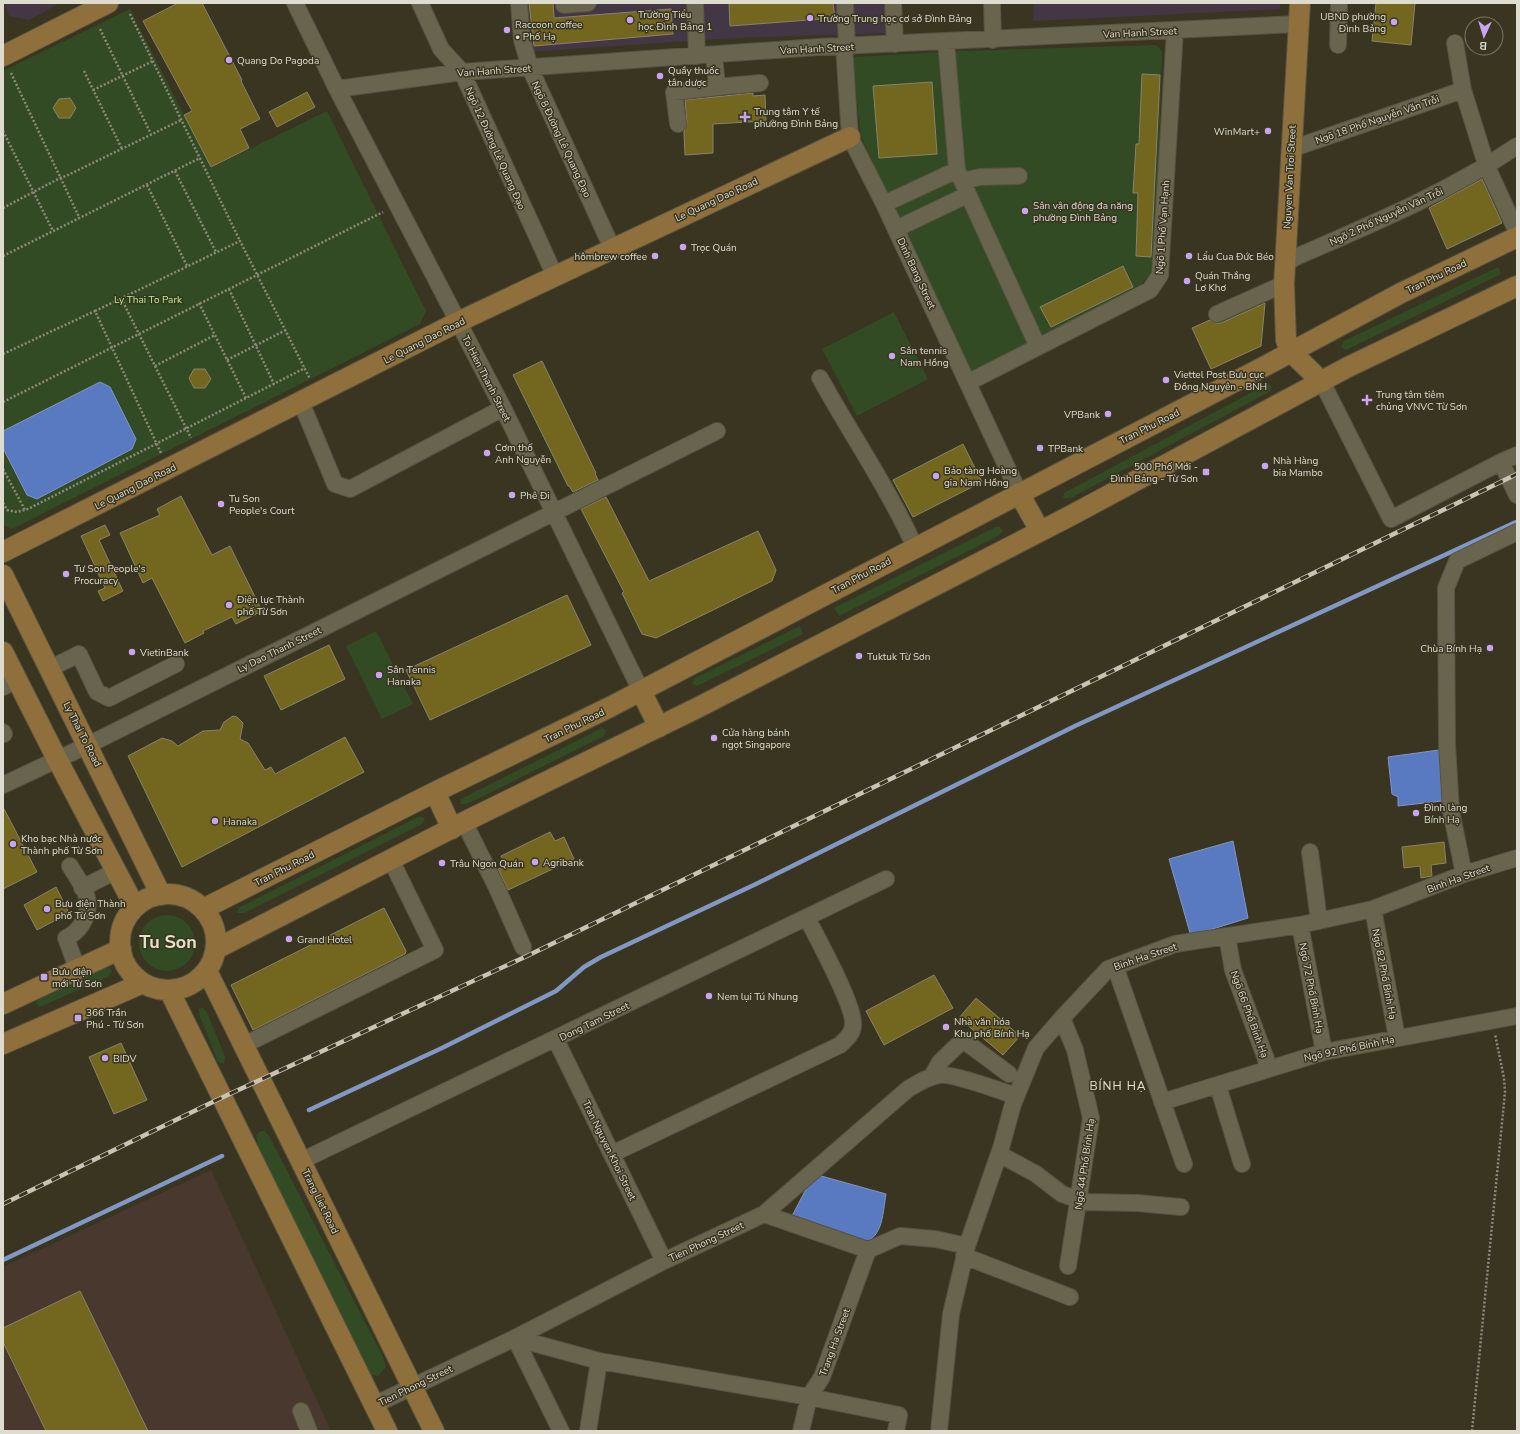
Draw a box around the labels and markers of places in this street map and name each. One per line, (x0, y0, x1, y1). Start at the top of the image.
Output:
place label: Trường Tiểu học Đình Bảng 1 (638, 8, 712, 34)
place label: UBND phường Đình Bảng (1320, 10, 1386, 36)
place label: Trường Trung học cơ sở Đình Bảng (818, 12, 972, 26)
marker: Trường Trung học cơ sở Đình Bảng (805, 13, 815, 23)
marker: Trường Tiểu học Đình Bảng 1 (625, 15, 635, 25)
marker: UBND phường Đình Bảng (1389, 17, 1399, 27)
place label: Raccoon coffee • Phố Hạ (515, 18, 582, 44)
marker: Raccoon coffee • Phố Hạ (502, 25, 512, 35)
place label: Quang Do Pagoda (237, 54, 319, 68)
marker: Quang Do Pagoda (224, 55, 234, 65)
place label: Quầy thuốc tân dược (668, 64, 720, 90)
marker: Quầy thuốc tân dược (655, 71, 665, 81)
place label: Trung tâm Y tế phường Đình Bảng (754, 105, 838, 131)
marker: Trung tâm Y tế phường Đình Bảng (739, 111, 751, 123)
place label: WinMart+ (1214, 125, 1260, 139)
marker: WinMart+ (1263, 126, 1273, 136)
place label: Sân vận động đa năng phường Đình Bảng (1033, 199, 1133, 225)
marker: Sân vận động đa năng phường Đình Bảng (1020, 206, 1030, 216)
place label: Trọc Quán (691, 241, 737, 255)
marker: Trọc Quán (678, 242, 688, 252)
place label: hômbrew coffee (575, 250, 647, 264)
place label: Lẩu Cua Đức Béo (1197, 250, 1274, 264)
marker: hômbrew coffee (650, 251, 660, 261)
marker: Lẩu Cua Đức Béo (1184, 251, 1194, 261)
place label: Quán Thắng Lơ Khơ (1195, 269, 1251, 295)
marker: Quán Thắng Lơ Khơ (1182, 276, 1192, 286)
place label: Sân tennis Nam Hồng (900, 344, 949, 370)
marker: Sân tennis Nam Hồng (887, 351, 897, 361)
place label: Viettel Post Bưu cục Đồng Nguyên - BNH (1173, 368, 1267, 394)
marker: Viettel Post Bưu cục Đồng Nguyên - BNH (1161, 375, 1171, 385)
place label: Trung tâm tiêm chủng VNVC Từ Sơn (1376, 388, 1467, 414)
marker: Trung tâm tiêm chủng VNVC Từ Sơn (1361, 394, 1373, 406)
place label: VPBank (1063, 408, 1101, 422)
marker: VPBank (1103, 409, 1113, 419)
place label: Cơm thố Anh Nguyễn (495, 441, 551, 467)
place label: TPBank (1048, 442, 1084, 456)
marker: TPBank (1035, 443, 1045, 453)
marker: Cơm thố Anh Nguyễn (482, 448, 492, 458)
place label: Nhà Hàng bia Mambo (1273, 454, 1323, 480)
place label: 500 Phố Mới - Đình Bảng - Từ Sơn (1109, 460, 1198, 486)
marker: Nhà Hàng bia Mambo (1260, 461, 1270, 471)
place label: Bảo tàng Hoàng gia Nam Hồng (944, 464, 1017, 490)
marker: 500 Phố Mới - Đình Bảng - Từ Sơn (1201, 467, 1211, 477)
marker: Bảo tàng Hoàng gia Nam Hồng (931, 471, 941, 481)
place label: Phê Đi (520, 489, 550, 503)
marker: Phê Đi (507, 490, 517, 500)
place label: Tu Son People's Court (229, 492, 295, 518)
marker: Tu Son People's Court (216, 499, 226, 509)
place label: Tư Son People's Procuracy (74, 562, 146, 588)
marker: Tư Son People's Procuracy (61, 569, 71, 579)
place label: Điện lực Thành phố Từ Sơn (236, 593, 304, 619)
marker: Điện lực Thành phố Từ Sơn (224, 600, 234, 610)
place label: Chùa Bính Hạ (1420, 642, 1482, 656)
marker: Chùa Bính Hạ (1485, 643, 1495, 653)
place label: VietinBank (139, 646, 190, 660)
marker: VietinBank (127, 647, 137, 657)
place label: Tuktuk Từ Sơn (867, 650, 930, 664)
marker: Tuktuk Từ Sơn (854, 651, 864, 661)
place label: Sân Tennis Hanaka (387, 663, 436, 689)
marker: Sân Tennis Hanaka (374, 670, 384, 680)
place label: Cửa hàng bánh ngọt Singapore (722, 726, 791, 752)
marker: Cửa hàng bánh ngọt Singapore (709, 733, 719, 743)
place label: Đình làng Bính Hạ (1423, 801, 1468, 827)
marker: Đình làng Bính Hạ (1411, 808, 1421, 818)
place label: Hanaka (223, 815, 257, 829)
marker: Hanaka (210, 816, 220, 826)
place label: Kho bạc Nhà nước Thành phố Từ Sơn (21, 832, 102, 858)
marker: Kho bạc Nhà nước Thành phố Từ Sơn (8, 839, 18, 849)
place label: Agribank (543, 856, 585, 870)
place label: Trâu Ngon Quán (450, 857, 524, 871)
marker: Agribank (530, 857, 540, 867)
marker: Trâu Ngon Quán (437, 858, 447, 868)
place label: Bưu điện Thành phố Từ Sơn (55, 897, 126, 923)
marker: Bưu điện Thành phố Từ Sơn (42, 904, 52, 914)
place label: Grand Hotel (297, 933, 352, 947)
marker: Grand Hotel (284, 934, 294, 944)
place label: Bưu điện mới Từ Sơn (52, 965, 102, 991)
marker: Bưu điện mới Từ Sơn (39, 972, 49, 982)
place label: Nem lụi Tú Nhung (717, 990, 798, 1004)
marker: Nem lụi Tú Nhung (704, 991, 714, 1001)
place label: 366 Trần Phú - Từ Sơn (86, 1006, 144, 1032)
marker: 366 Trần Phú - Từ Sơn (73, 1013, 83, 1023)
place label: Nhà văn hóa Khu phố Bính Hạ (954, 1015, 1030, 1041)
marker: Nhà văn hóa Khu phố Bính Hạ (941, 1022, 951, 1032)
place label: BIDV (113, 1052, 137, 1066)
marker: BIDV (100, 1053, 110, 1063)

